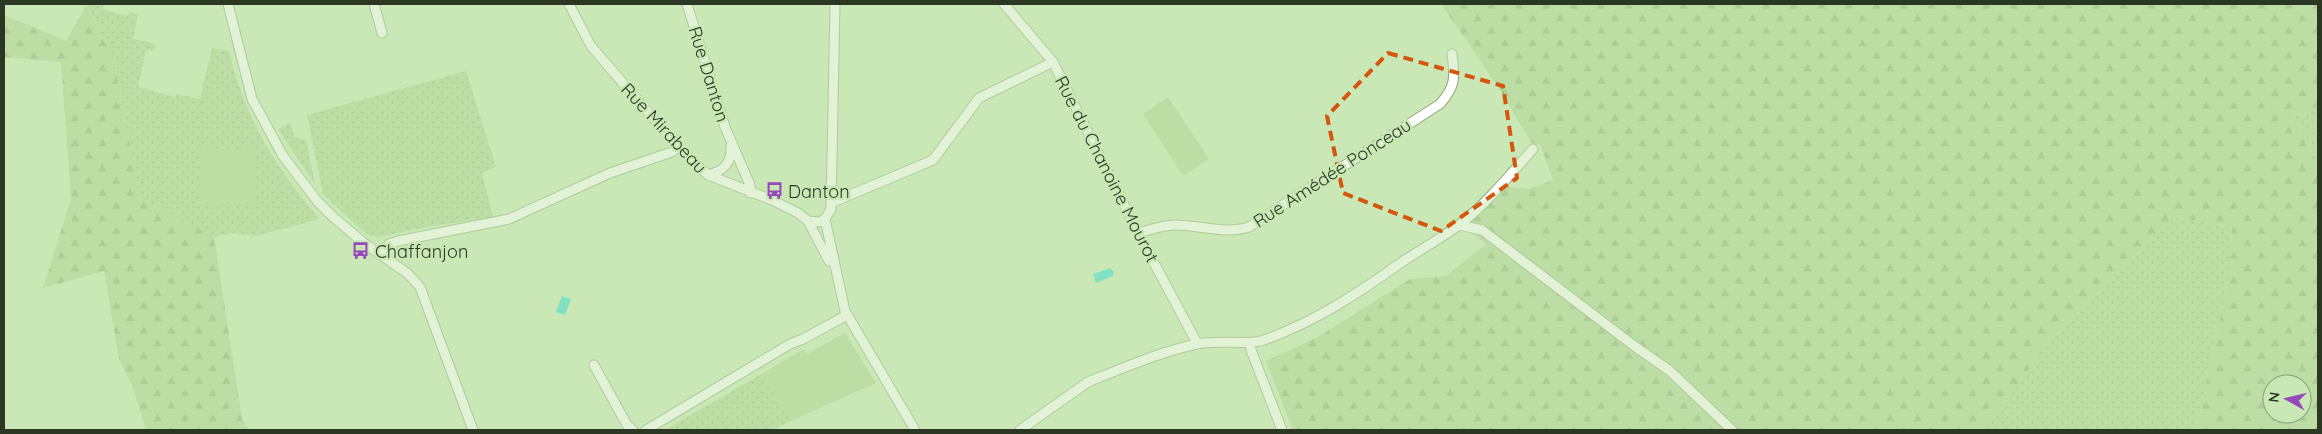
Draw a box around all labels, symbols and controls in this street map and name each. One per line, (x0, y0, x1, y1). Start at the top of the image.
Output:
street label: Rue Danton (684, 23, 734, 125)
street label: Rue du Chanoine Mourot (1050, 72, 1164, 266)
street label: Rue Mirabeau (616, 78, 712, 178)
street label: Rue Amédée Ponceau (1249, 113, 1415, 233)
place label: Danton (788, 180, 850, 203)
bus stop icon: Danton (764, 181, 784, 201)
place label: Chaffanjon (375, 240, 468, 263)
bus stop icon: Chaffanjon (351, 241, 371, 261)
north arrow (2262, 374, 2312, 424)
text: N (2264, 391, 2284, 404)

